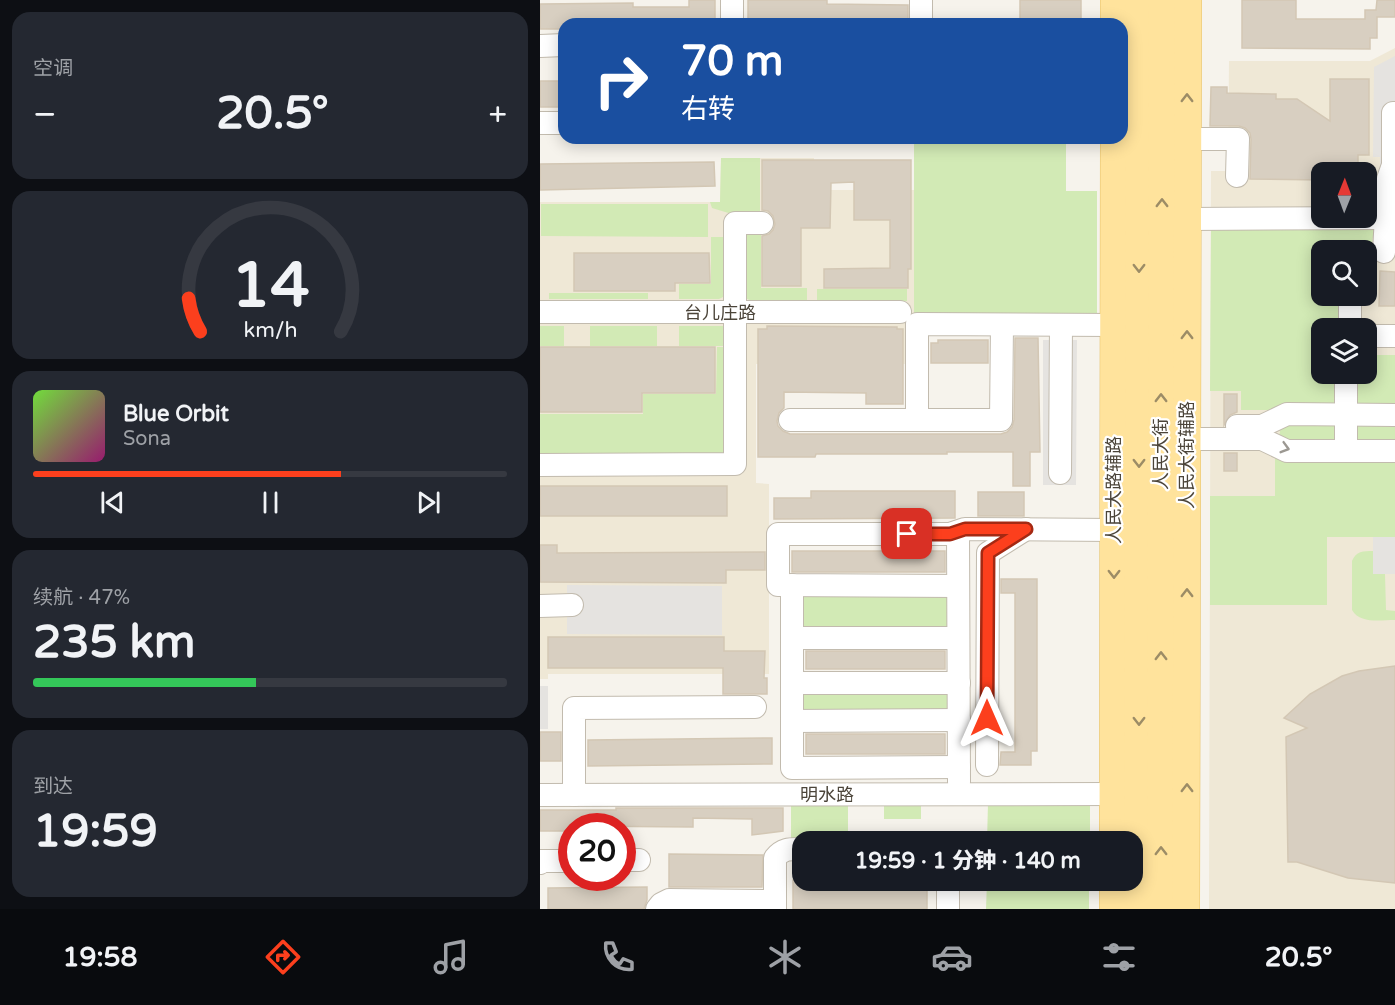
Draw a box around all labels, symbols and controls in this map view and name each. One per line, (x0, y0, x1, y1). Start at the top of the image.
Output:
text: 70 m (681, 36, 783, 87)
icon: right (582, 42, 660, 120)
text: 空调 (33, 57, 73, 81)
text: 20.5° (216, 87, 329, 141)
text: 右转 (681, 93, 735, 126)
one-way arrow (1181, 93, 1193, 102)
text: − (33, 95, 57, 134)
text: + (488, 95, 507, 134)
north arrow (1311, 162, 1377, 228)
map controls (1311, 162, 1377, 384)
one-way arrow (1156, 198, 1168, 207)
button: search (1311, 240, 1377, 306)
text: 14 (231, 249, 309, 324)
one-way arrow (1133, 264, 1145, 273)
street label: 台儿庄路 (684, 302, 756, 324)
text: km/h (243, 318, 297, 344)
button: layers (1311, 318, 1377, 384)
one-way arrow (1181, 330, 1193, 339)
one-way arrow (1155, 393, 1167, 402)
text: Blue Orbit (123, 401, 229, 427)
street label: 人民大街辅路 (1176, 401, 1198, 509)
street label: 人民大街 (1150, 418, 1172, 490)
text: Sona (123, 427, 171, 451)
street label: 人民大路辅路 (1103, 436, 1125, 544)
one-way arrow (1279, 441, 1290, 453)
one-way arrow (1133, 459, 1145, 468)
icon: previous (96, 486, 129, 519)
icon: pause (254, 486, 287, 519)
icon: next (412, 486, 445, 519)
pin (881, 508, 932, 559)
icon: arrive (890, 517, 923, 550)
one-way arrow (1108, 570, 1120, 579)
text: 续航 · 47% (33, 586, 130, 610)
one-way arrow (1181, 588, 1193, 597)
text: 235 km (33, 616, 195, 670)
one-way arrow (1155, 651, 1167, 660)
position arrow (955, 686, 1019, 750)
one-way arrow (1133, 717, 1145, 726)
text: 到达 (33, 775, 73, 799)
one-way arrow (1181, 783, 1193, 792)
street label: 明水路 (800, 784, 854, 806)
text: 19:59 (33, 805, 158, 859)
speed limit sign: 20 (558, 813, 636, 891)
one-way arrow (1155, 846, 1167, 855)
text: 19:59 · 1 分钟 · 140 m (854, 848, 1081, 874)
icon: directions (262, 936, 304, 978)
icon: music (430, 936, 472, 978)
icon: phone (597, 936, 639, 978)
icon: climate (764, 936, 806, 978)
icon: car (931, 936, 973, 978)
icon: filters (1098, 936, 1140, 978)
text: 19:58 (63, 941, 137, 974)
text: 20.5° (1265, 941, 1332, 974)

